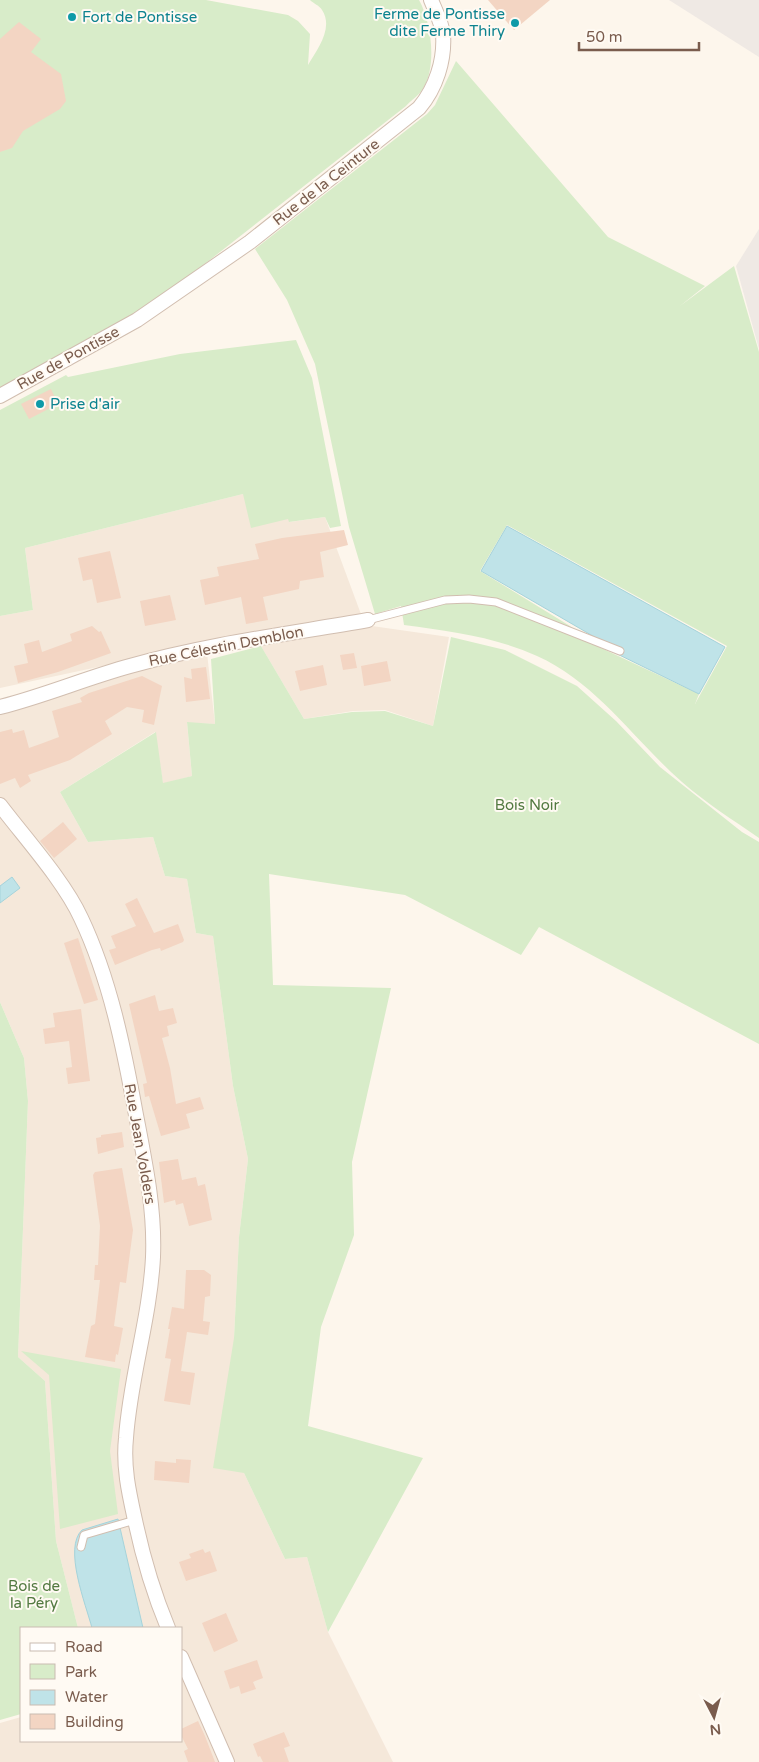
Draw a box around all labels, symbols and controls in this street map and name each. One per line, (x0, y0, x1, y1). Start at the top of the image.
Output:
place label: Ferme de Pontisse dite Ferme Thiry (374, 5, 505, 40)
place label: Fort de Pontisse (82, 8, 197, 26)
marker: Fort de Pontisse (66, 11, 78, 23)
marker: Ferme de Pontisse dite Ferme Thiry (509, 17, 521, 29)
scale bar (579, 20, 699, 52)
text: 50 m (586, 28, 623, 46)
street label: Rue de la Ceinture (269, 135, 383, 229)
street label: Rue de Pontisse (14, 322, 122, 394)
place label: Prise d'air (50, 395, 120, 413)
marker: Prise d'air (34, 398, 46, 410)
street label: Rue Célestin Demblon (147, 622, 305, 670)
park label: Bois Noir (495, 796, 560, 814)
street label: Rue Jean Volders (121, 1082, 159, 1206)
park label: Bois de la Péry (8, 1577, 60, 1612)
legend (20, 1627, 182, 1742)
text: Road (65, 1638, 103, 1656)
text: Park (65, 1663, 97, 1681)
text: Water (65, 1688, 108, 1706)
north arrow (689, 1692, 739, 1742)
text: Building (65, 1713, 124, 1731)
text: N (709, 1720, 722, 1738)

